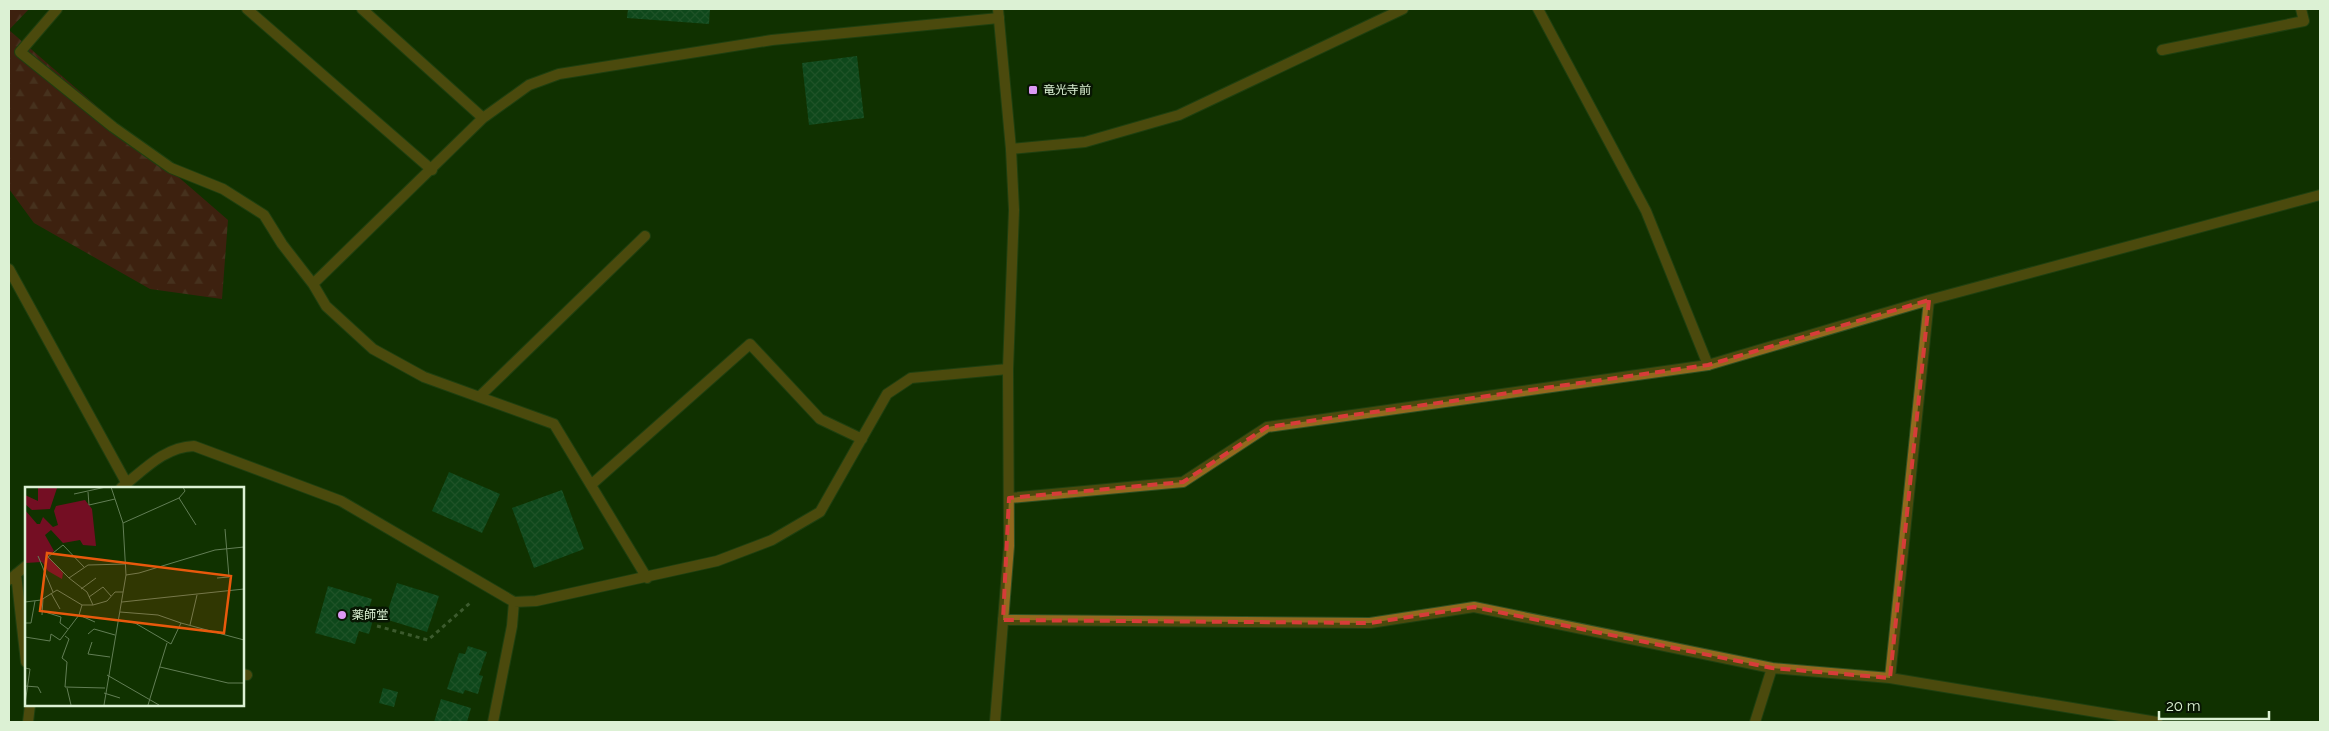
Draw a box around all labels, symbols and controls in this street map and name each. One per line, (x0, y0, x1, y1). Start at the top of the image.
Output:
place label: 竜光寺前 (1043, 83, 1091, 97)
marker: 竜光寺前 (1027, 84, 1039, 96)
inset map (25, 487, 244, 706)
place label: 薬師堂 (352, 608, 388, 622)
marker: 薬師堂 (336, 609, 348, 621)
scale bar (2159, 688, 2269, 720)
text: 20 m (2166, 697, 2201, 715)

